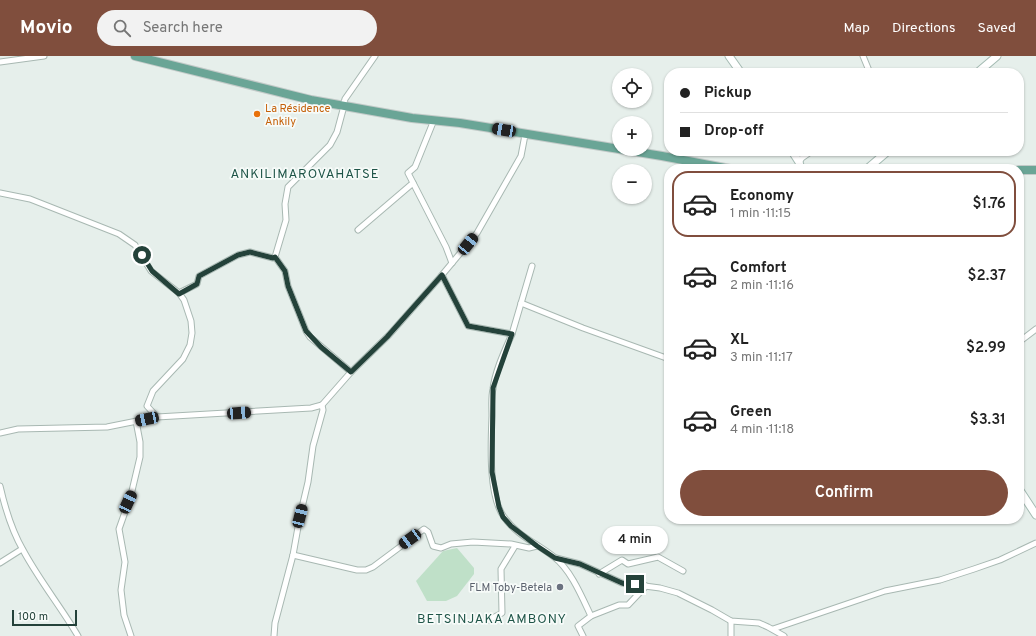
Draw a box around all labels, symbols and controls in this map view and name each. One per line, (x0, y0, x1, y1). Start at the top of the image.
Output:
search box (97, 10, 377, 46)
text: Movio (20, 16, 73, 40)
icon: search (111, 17, 133, 39)
text: Search here (143, 19, 223, 38)
text: Map (844, 20, 870, 37)
text: Directions (892, 20, 956, 37)
text: Saved (978, 20, 1016, 37)
map controls (612, 68, 652, 204)
button: locate (612, 68, 652, 108)
text: Pickup (704, 84, 752, 103)
place label: La Résidence Ankily (265, 102, 331, 129)
marker: La Résidence Ankily (252, 109, 262, 119)
button: + (612, 116, 652, 156)
car (491, 122, 517, 138)
text: Drop-off (704, 122, 764, 141)
button: − (612, 164, 652, 204)
district label: ANKILIMAROVAHATSE (230, 167, 380, 183)
icon: car (682, 186, 718, 222)
text: Economy (730, 187, 794, 206)
text: $1.76 (973, 195, 1006, 214)
text: 1 min · 11:15 (730, 206, 791, 222)
car (456, 231, 480, 257)
route start (133, 246, 151, 264)
icon: car (682, 258, 718, 294)
text: Comfort (730, 259, 787, 278)
text: $2.37 (968, 267, 1006, 286)
text: 2 min · 11:16 (730, 278, 794, 294)
icon: car (682, 330, 718, 366)
text: XL (730, 331, 748, 350)
text: $2.99 (966, 339, 1006, 358)
text: 3 min · 11:17 (730, 350, 793, 366)
icon: car (682, 402, 718, 438)
text: Green (730, 403, 772, 422)
car (227, 406, 251, 420)
car (134, 411, 160, 427)
text: $3.31 (970, 411, 1006, 430)
text: 4 min · 11:18 (730, 422, 794, 438)
button: Confirm (680, 470, 1008, 516)
car (117, 489, 139, 515)
car (291, 503, 309, 529)
callout: 4 min (602, 526, 668, 554)
car (397, 527, 423, 551)
text: 4 min (618, 532, 652, 548)
route end (626, 575, 644, 593)
place label: FLM Toby-Betela (469, 581, 552, 595)
marker: FLM Toby-Betela (555, 582, 565, 592)
scale bar (12, 608, 77, 627)
text: 100 m (18, 610, 48, 624)
district label: BETSINJAKA AMBONY (417, 612, 567, 628)

